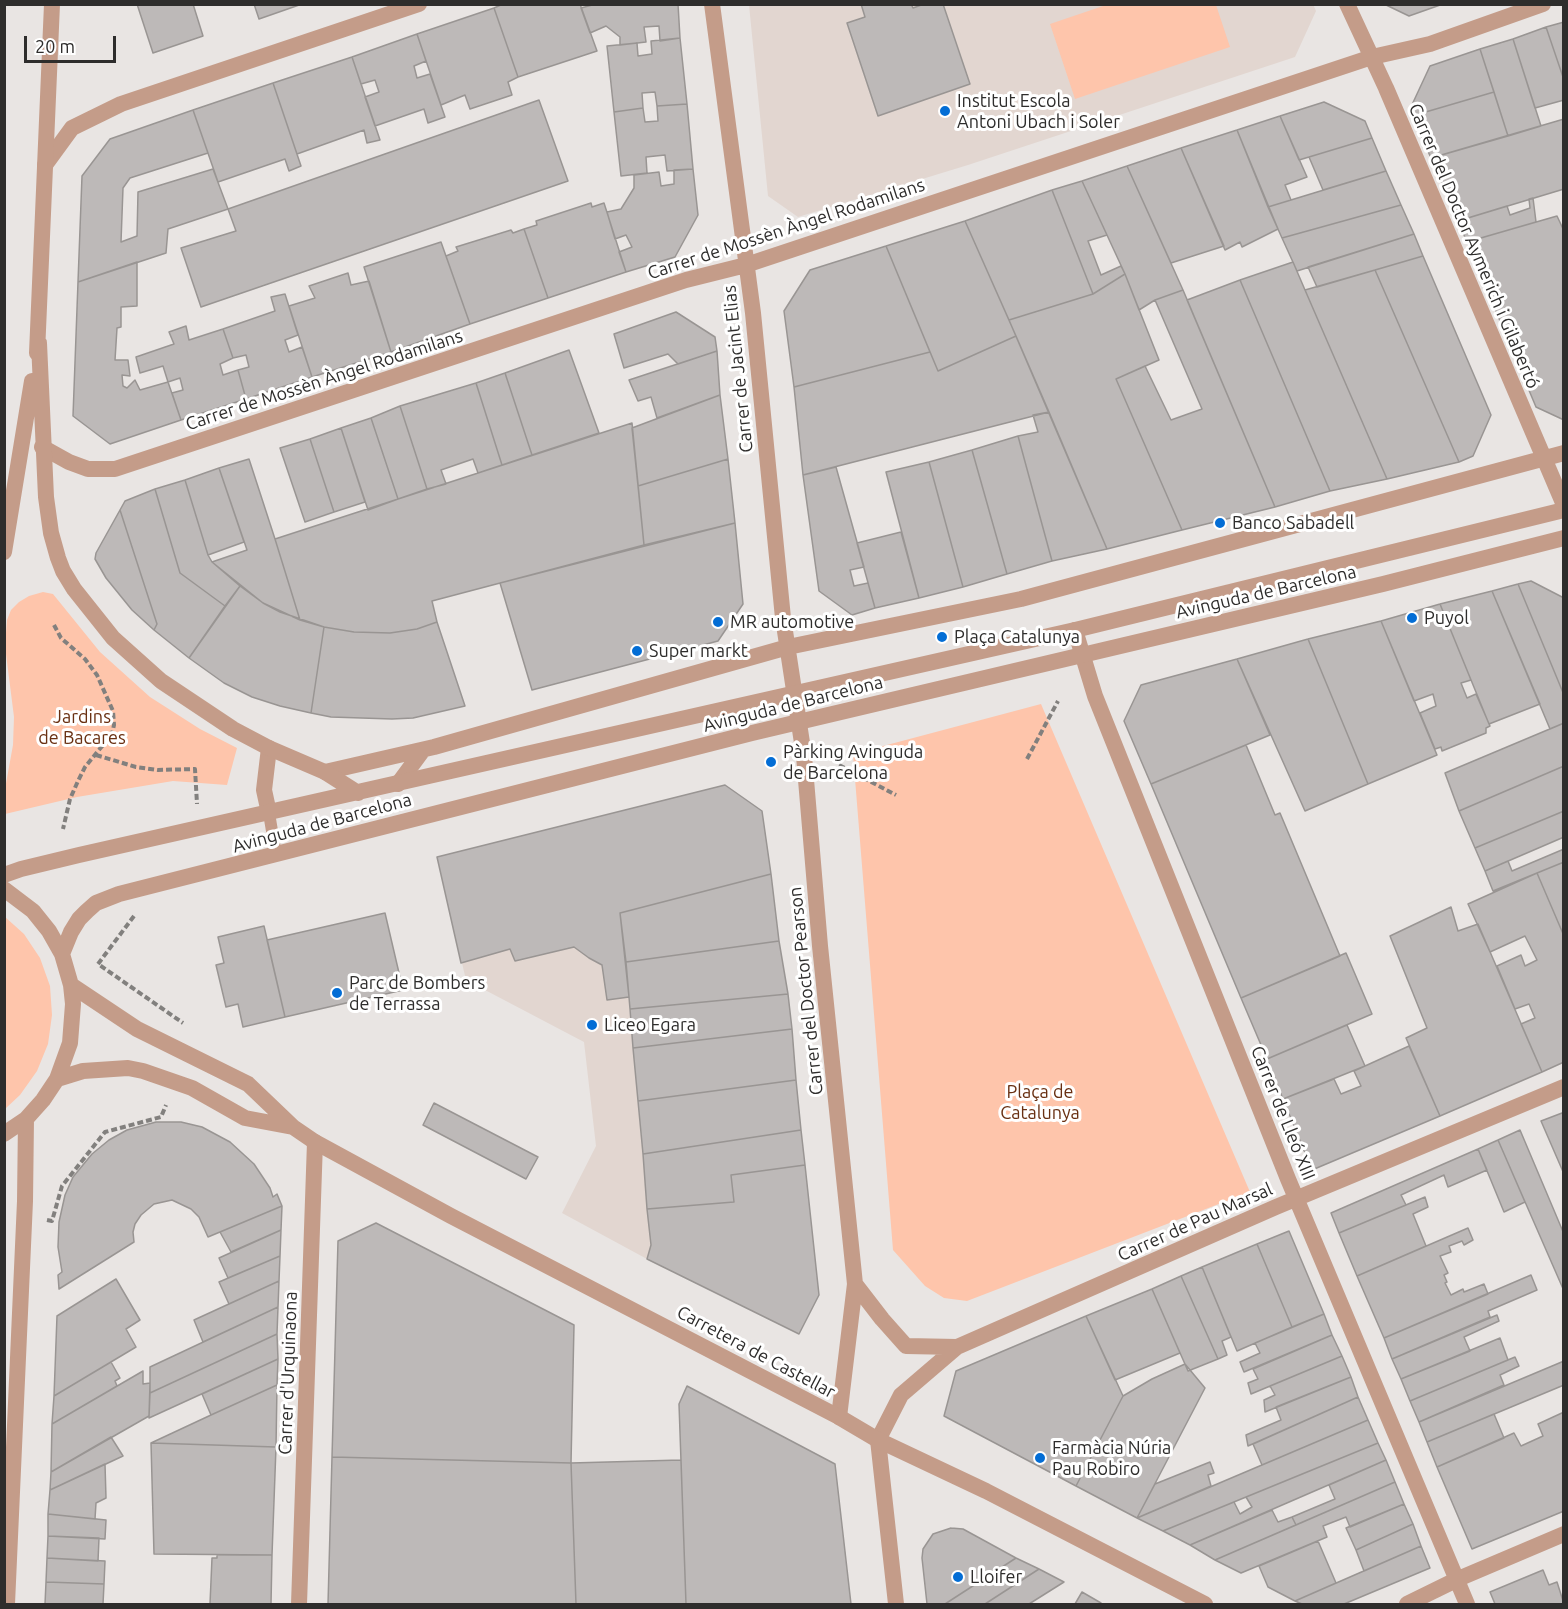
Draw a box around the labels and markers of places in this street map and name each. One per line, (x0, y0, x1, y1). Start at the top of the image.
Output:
place label: Institut Escola Antoni Ubach i Soler (957, 90, 1120, 132)
marker: Institut Escola Antoni Ubach i Soler (938, 104, 952, 118)
place label: Banco Sabadell (1232, 512, 1354, 534)
marker: Banco Sabadell (1213, 516, 1227, 530)
place label: Puyol (1424, 607, 1469, 629)
place label: MR automotive (730, 611, 854, 633)
marker: Puyol (1405, 611, 1419, 625)
marker: MR automotive (711, 615, 725, 629)
place label: Plaça Catalunya (954, 626, 1080, 648)
marker: Plaça Catalunya (935, 630, 949, 644)
place label: Super markt (649, 640, 748, 662)
marker: Super markt (630, 644, 644, 658)
place label: Pàrking Avinguda de Barcelona (783, 741, 923, 783)
marker: Pàrking Avinguda de Barcelona (764, 755, 778, 769)
place label: Parc de Bombers de Terrassa (349, 972, 485, 1014)
marker: Parc de Bombers de Terrassa (330, 986, 344, 1000)
place label: Liceo Egara (604, 1014, 696, 1036)
marker: Liceo Egara (585, 1018, 599, 1032)
place label: Farmàcia Núria Pau Robiro (1052, 1437, 1171, 1480)
marker: Farmàcia Núria Pau Robiro (1033, 1451, 1047, 1465)
place label: Lloifer (970, 1566, 1022, 1588)
marker: Lloifer (951, 1570, 965, 1584)

